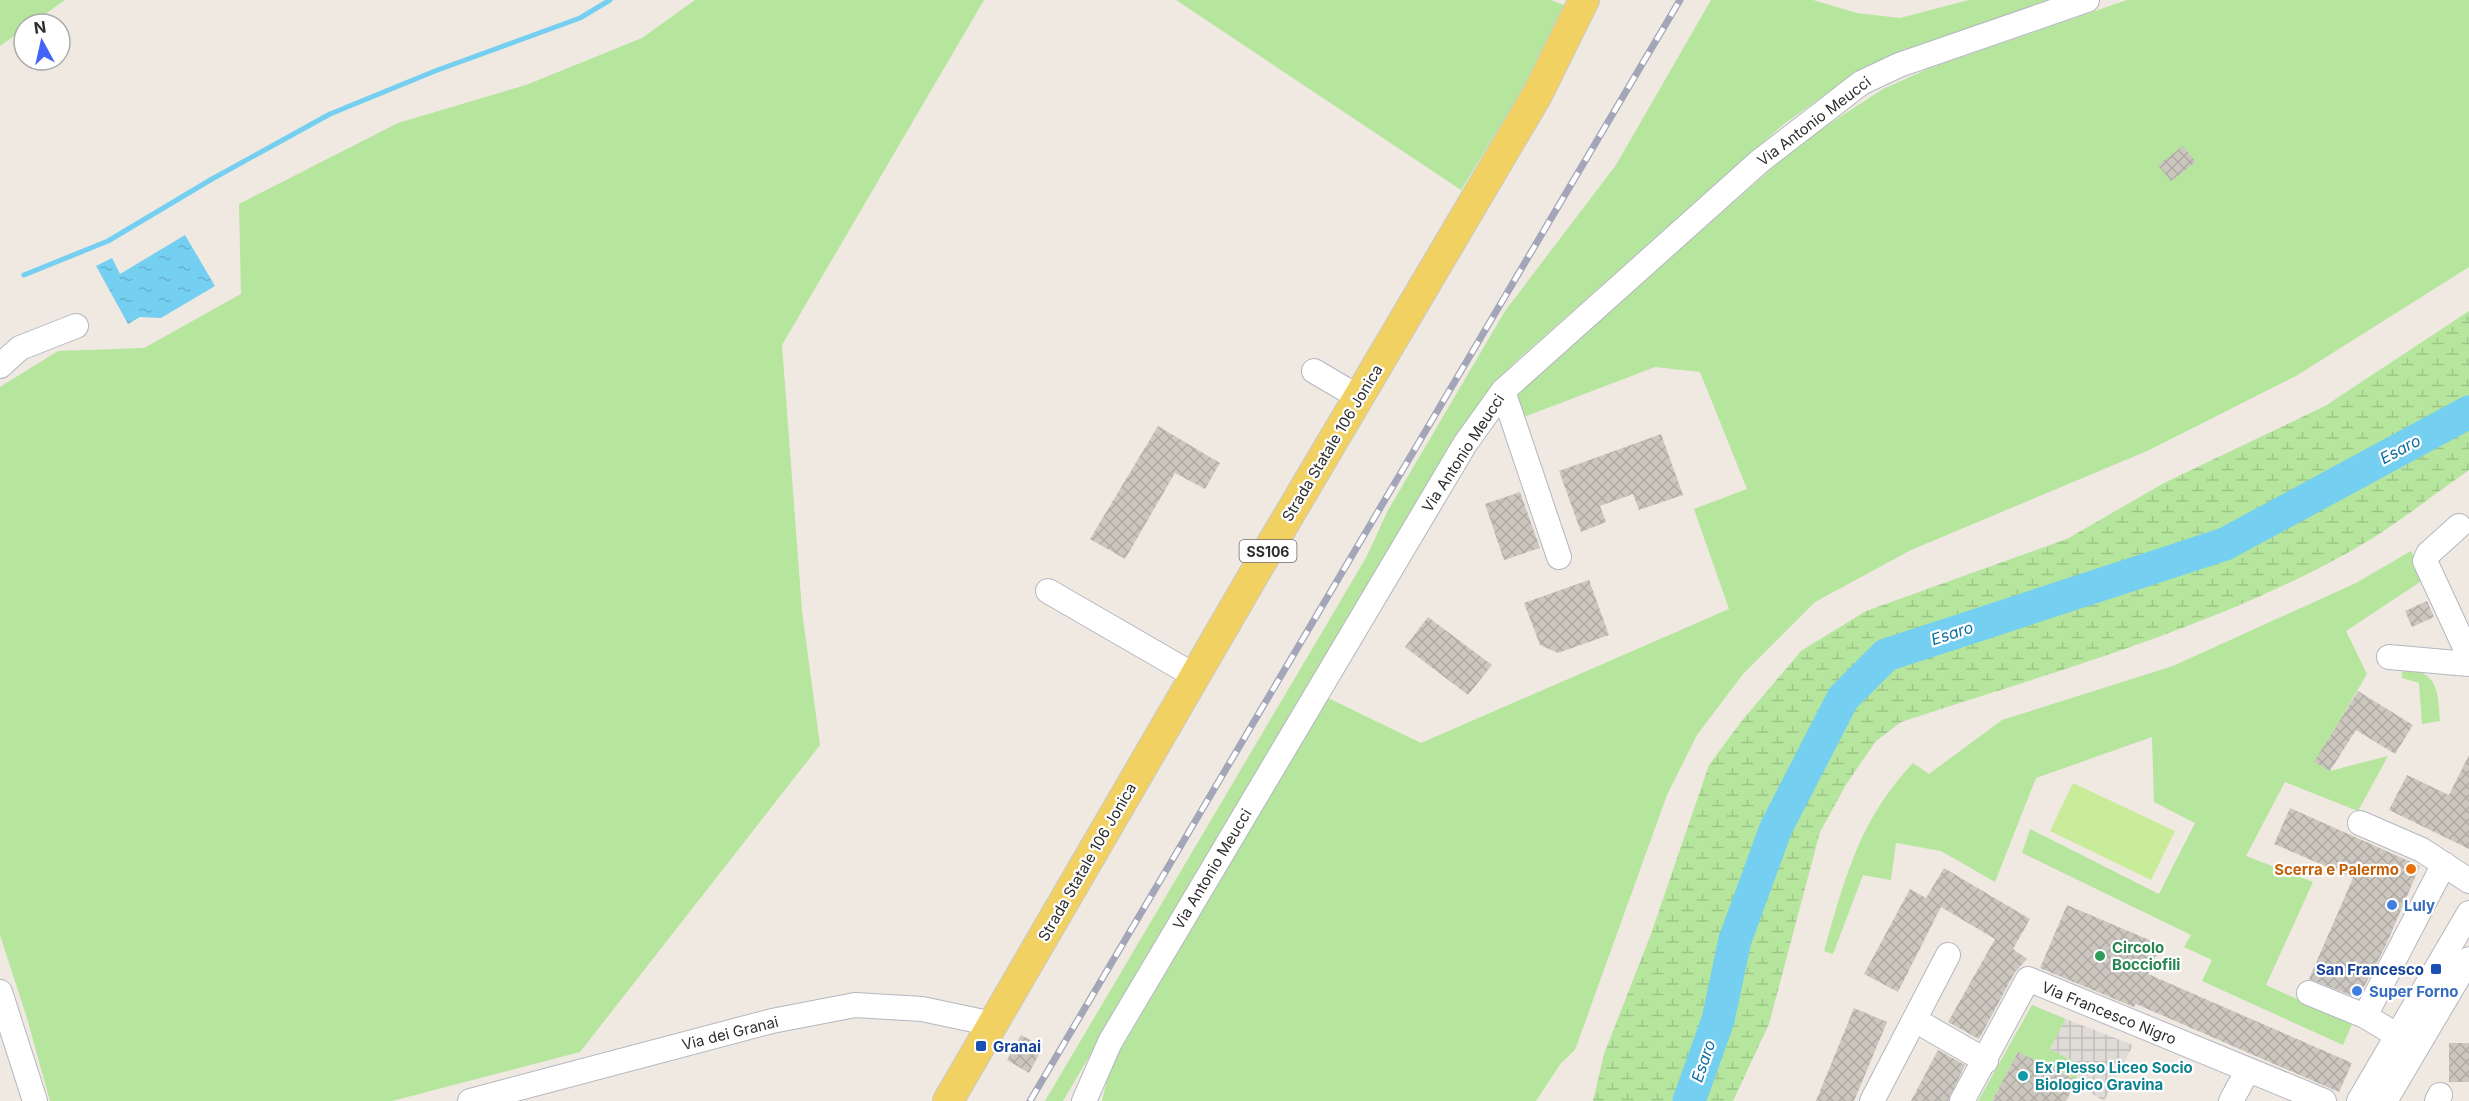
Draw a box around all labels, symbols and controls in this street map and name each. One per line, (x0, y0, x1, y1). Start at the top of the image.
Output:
north arrow (12, 12, 72, 72)
text: N (32, 16, 47, 38)
street label: Via Antonio Meucci (1753, 72, 1875, 170)
street label: Strada Statale 106 Jonica (1278, 361, 1386, 525)
street label: Via Antonio Meucci (1418, 390, 1508, 516)
water label: Esaro (2376, 430, 2424, 468)
road number: SS106 (1240, 540, 1296, 562)
water label: Esaro (1928, 617, 1976, 649)
street label: Strada Statale 106 Jonica (1034, 779, 1140, 945)
street label: Via Antonio Meucci (1169, 805, 1255, 933)
place label: Scerra e Palermo (2274, 860, 2399, 879)
marker: Scerra e Palermo (2404, 862, 2418, 876)
place label: Luly (2404, 896, 2435, 915)
marker: Luly (2385, 898, 2399, 912)
place label: Circolo Bocciofili (2112, 938, 2180, 974)
marker: Circolo Bocciofili (2093, 949, 2107, 963)
place label: San Francesco (2316, 960, 2424, 979)
marker: San Francesco (2429, 962, 2443, 976)
street label: Via Francesco Nigro (2039, 977, 2179, 1049)
place label: Super Forno (2369, 982, 2459, 1001)
marker: Super Forno (2350, 984, 2364, 998)
street label: Via dei Granai (680, 1012, 780, 1054)
place label: Granai (993, 1037, 1041, 1056)
water label: Esaro (1687, 1037, 1719, 1085)
marker: Granai (974, 1039, 988, 1053)
place label: Ex Plesso Liceo Socio Biologico Gravina (2035, 1058, 2193, 1094)
marker: Ex Plesso Liceo Socio Biologico Gravina (2016, 1069, 2030, 1083)

